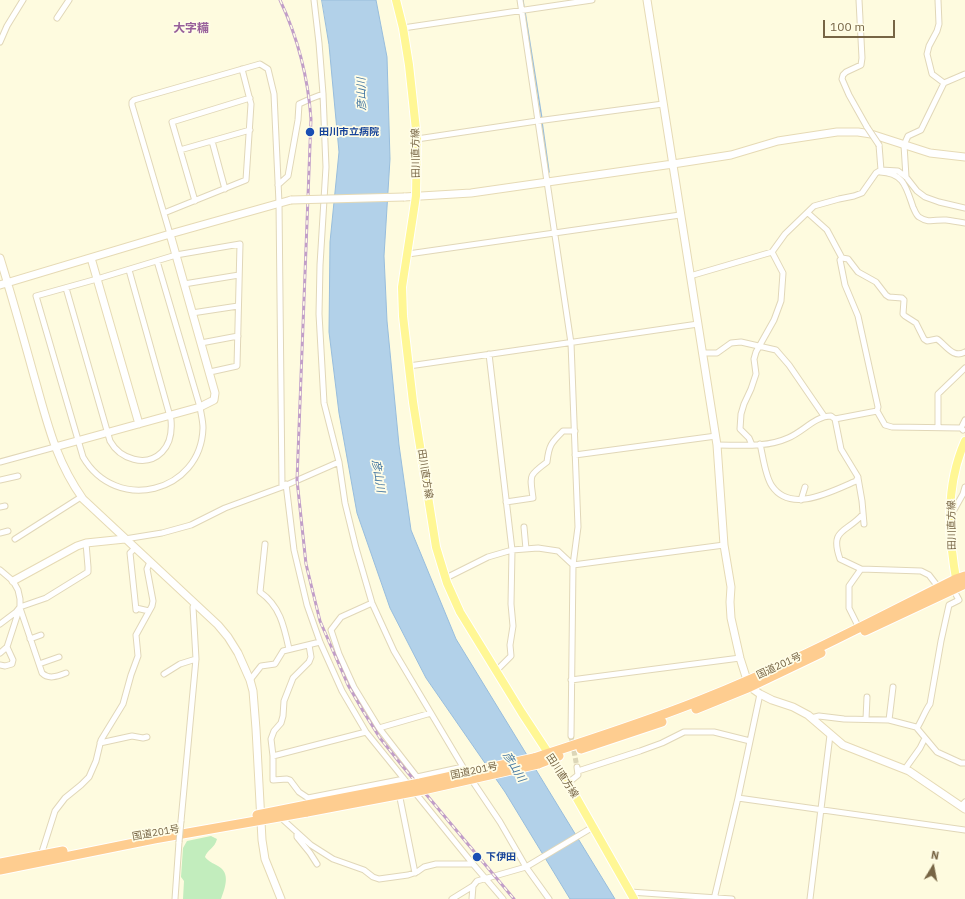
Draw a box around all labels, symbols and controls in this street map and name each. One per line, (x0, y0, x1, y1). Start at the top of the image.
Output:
scale bar (825, 12, 897, 38)
text: 100 m (830, 19, 865, 34)
district label: 大字糒 (173, 22, 209, 36)
water label: 彦山川 (355, 77, 369, 111)
marker: 田川市立病院 (304, 126, 316, 138)
place label: 田川市立病院 (319, 126, 379, 138)
street label: 田川直方線 (410, 128, 422, 178)
street label: 田川直方線 (415, 448, 435, 500)
water label: 彦山川 (369, 459, 387, 493)
street label: 田川直方線 (946, 500, 958, 550)
street label: 国道201号 (755, 650, 803, 682)
water label: 彦山川 (500, 749, 528, 785)
street label: 田川直方線 (543, 752, 581, 800)
street label: 国道201号 (449, 760, 499, 782)
street label: 国道201号 (131, 823, 181, 843)
north arrow (913, 847, 953, 887)
text: N (930, 848, 940, 863)
marker: 下伊田 (471, 851, 483, 863)
place label: 下伊田 (486, 851, 516, 863)

